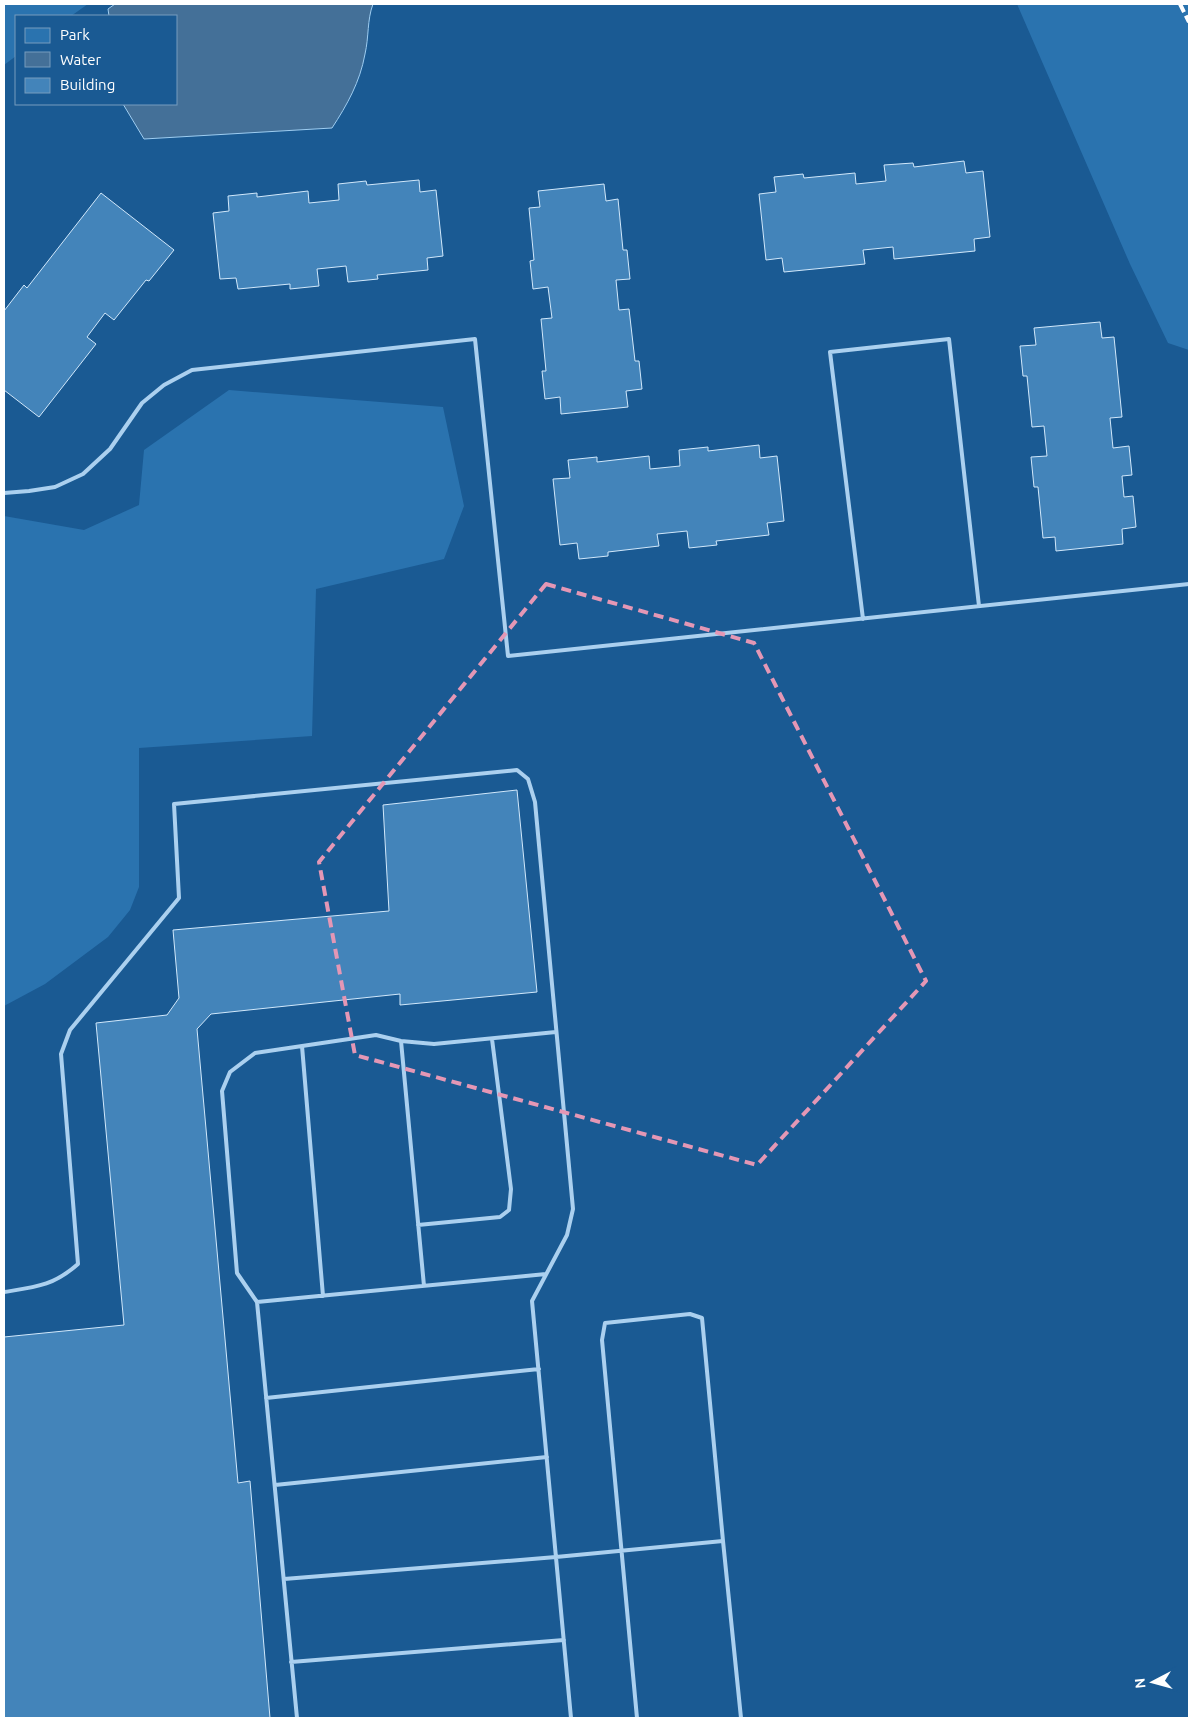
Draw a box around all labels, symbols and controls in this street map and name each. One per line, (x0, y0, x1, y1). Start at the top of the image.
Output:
legend (15, 15, 178, 105)
text: Park (60, 26, 90, 43)
text: Water (60, 51, 101, 68)
text: Building (60, 76, 115, 93)
north arrow (1128, 1657, 1178, 1707)
text: N (1132, 1677, 1149, 1689)

